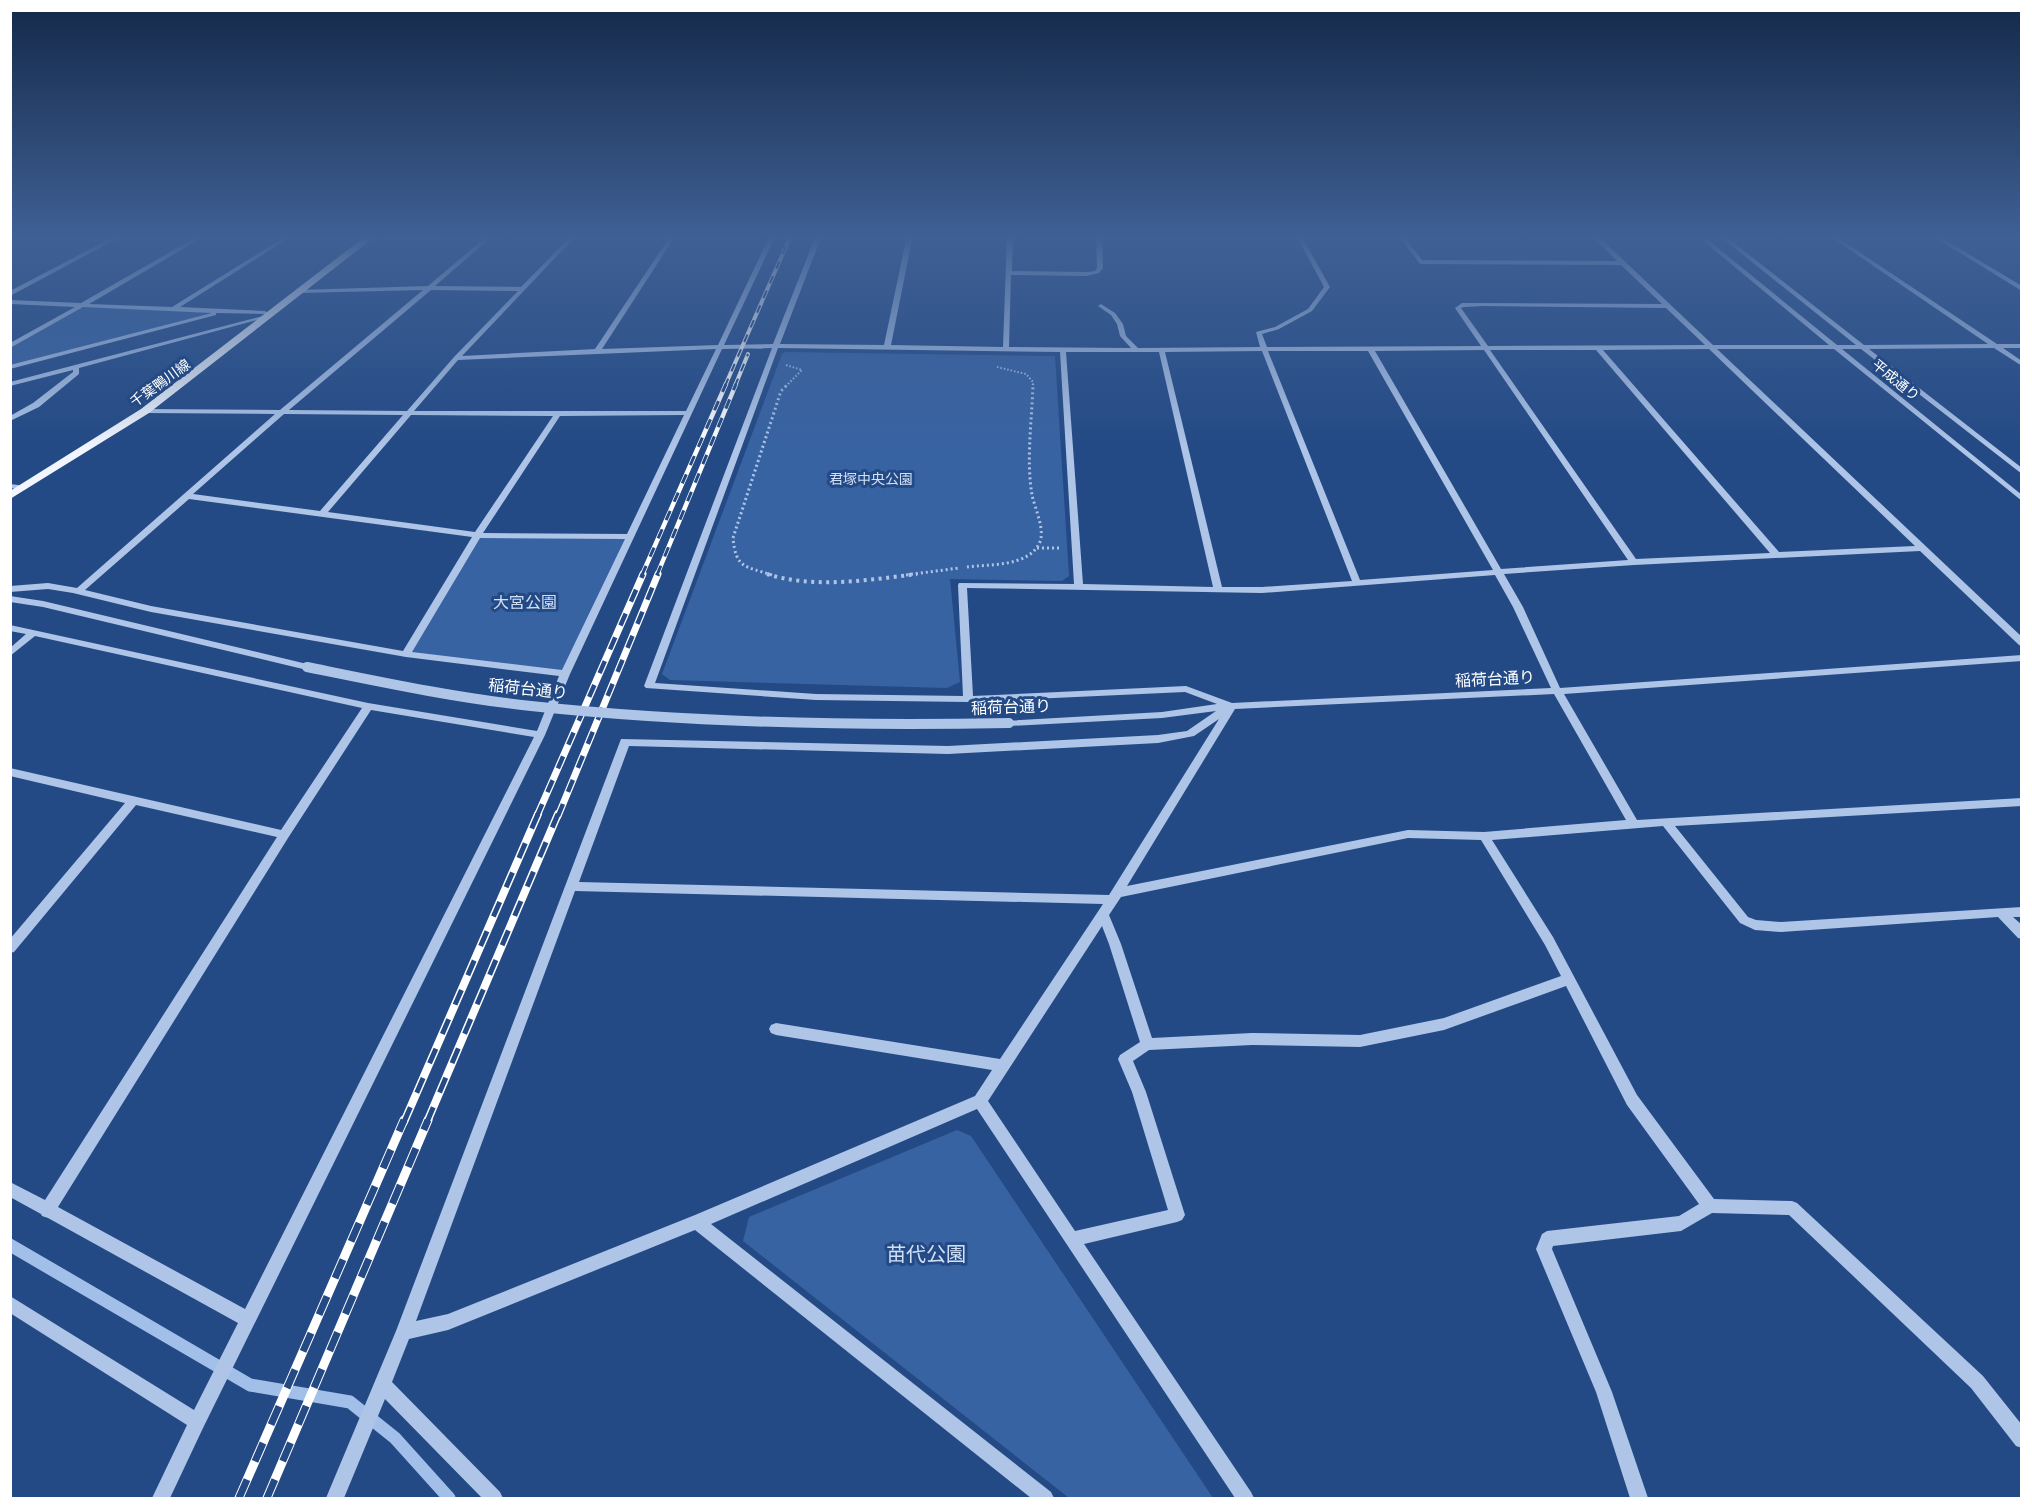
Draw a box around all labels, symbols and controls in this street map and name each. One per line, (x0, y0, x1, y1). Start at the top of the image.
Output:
street label: 千葉鴨川線 (127, 356, 193, 410)
street label: 平成通り (1869, 356, 1923, 404)
park label: 君塚中央公園 (829, 471, 913, 487)
park label: 大宮公園 (493, 593, 557, 612)
street label: 稲荷台通り (1455, 667, 1535, 691)
street label: 稲荷台通り (487, 675, 569, 703)
street label: 稲荷台通り (971, 696, 1051, 718)
park label: 苗代公園 (886, 1242, 966, 1266)

